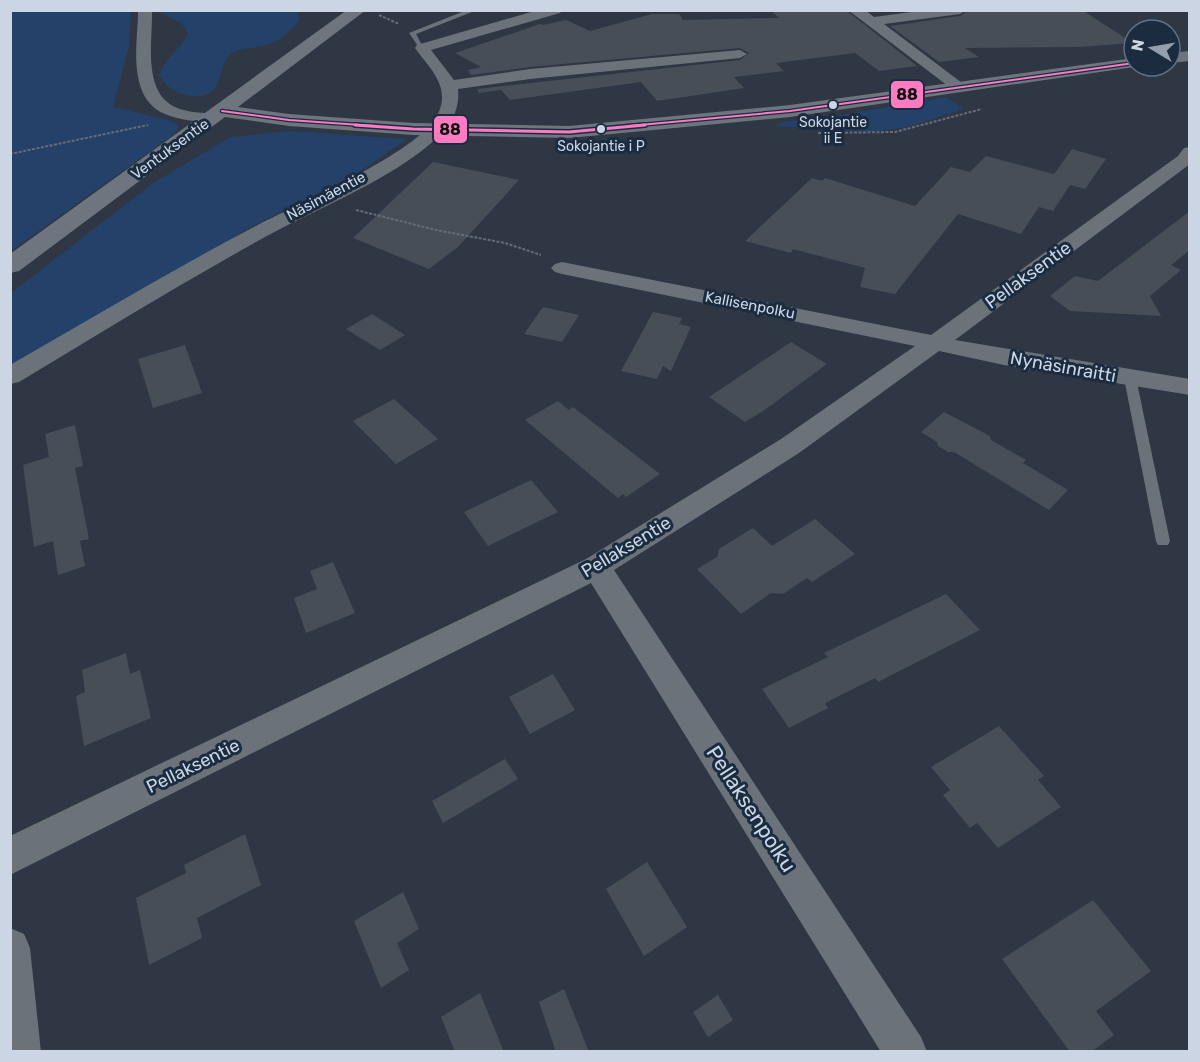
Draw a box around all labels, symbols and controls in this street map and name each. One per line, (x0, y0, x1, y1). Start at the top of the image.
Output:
north arrow (1122, 18, 1182, 78)
text: N (1127, 38, 1148, 53)
line badge: 88 (890, 80, 924, 109)
text: 88 (896, 85, 918, 104)
marker: Sokojantie ii E (827, 99, 839, 111)
place label: Sokojantie ii E (799, 114, 867, 147)
street label: Ventuksentie (128, 115, 212, 183)
line badge: 88 (433, 115, 468, 144)
text: 88 (439, 120, 461, 139)
marker: Sokojantie i P (595, 123, 607, 135)
place label: Sokojantie i P (557, 138, 645, 155)
street label: Näsimäentie (283, 168, 369, 224)
street label: Pellaksentie (981, 236, 1075, 314)
street label: Kallisenpolku (704, 287, 796, 323)
street label: Nynäsinraitti (1008, 347, 1118, 387)
street label: Pellaksentie (577, 512, 675, 582)
street label: Pellaksentie (143, 734, 243, 798)
street label: Pellaksenpolku (701, 741, 802, 877)

